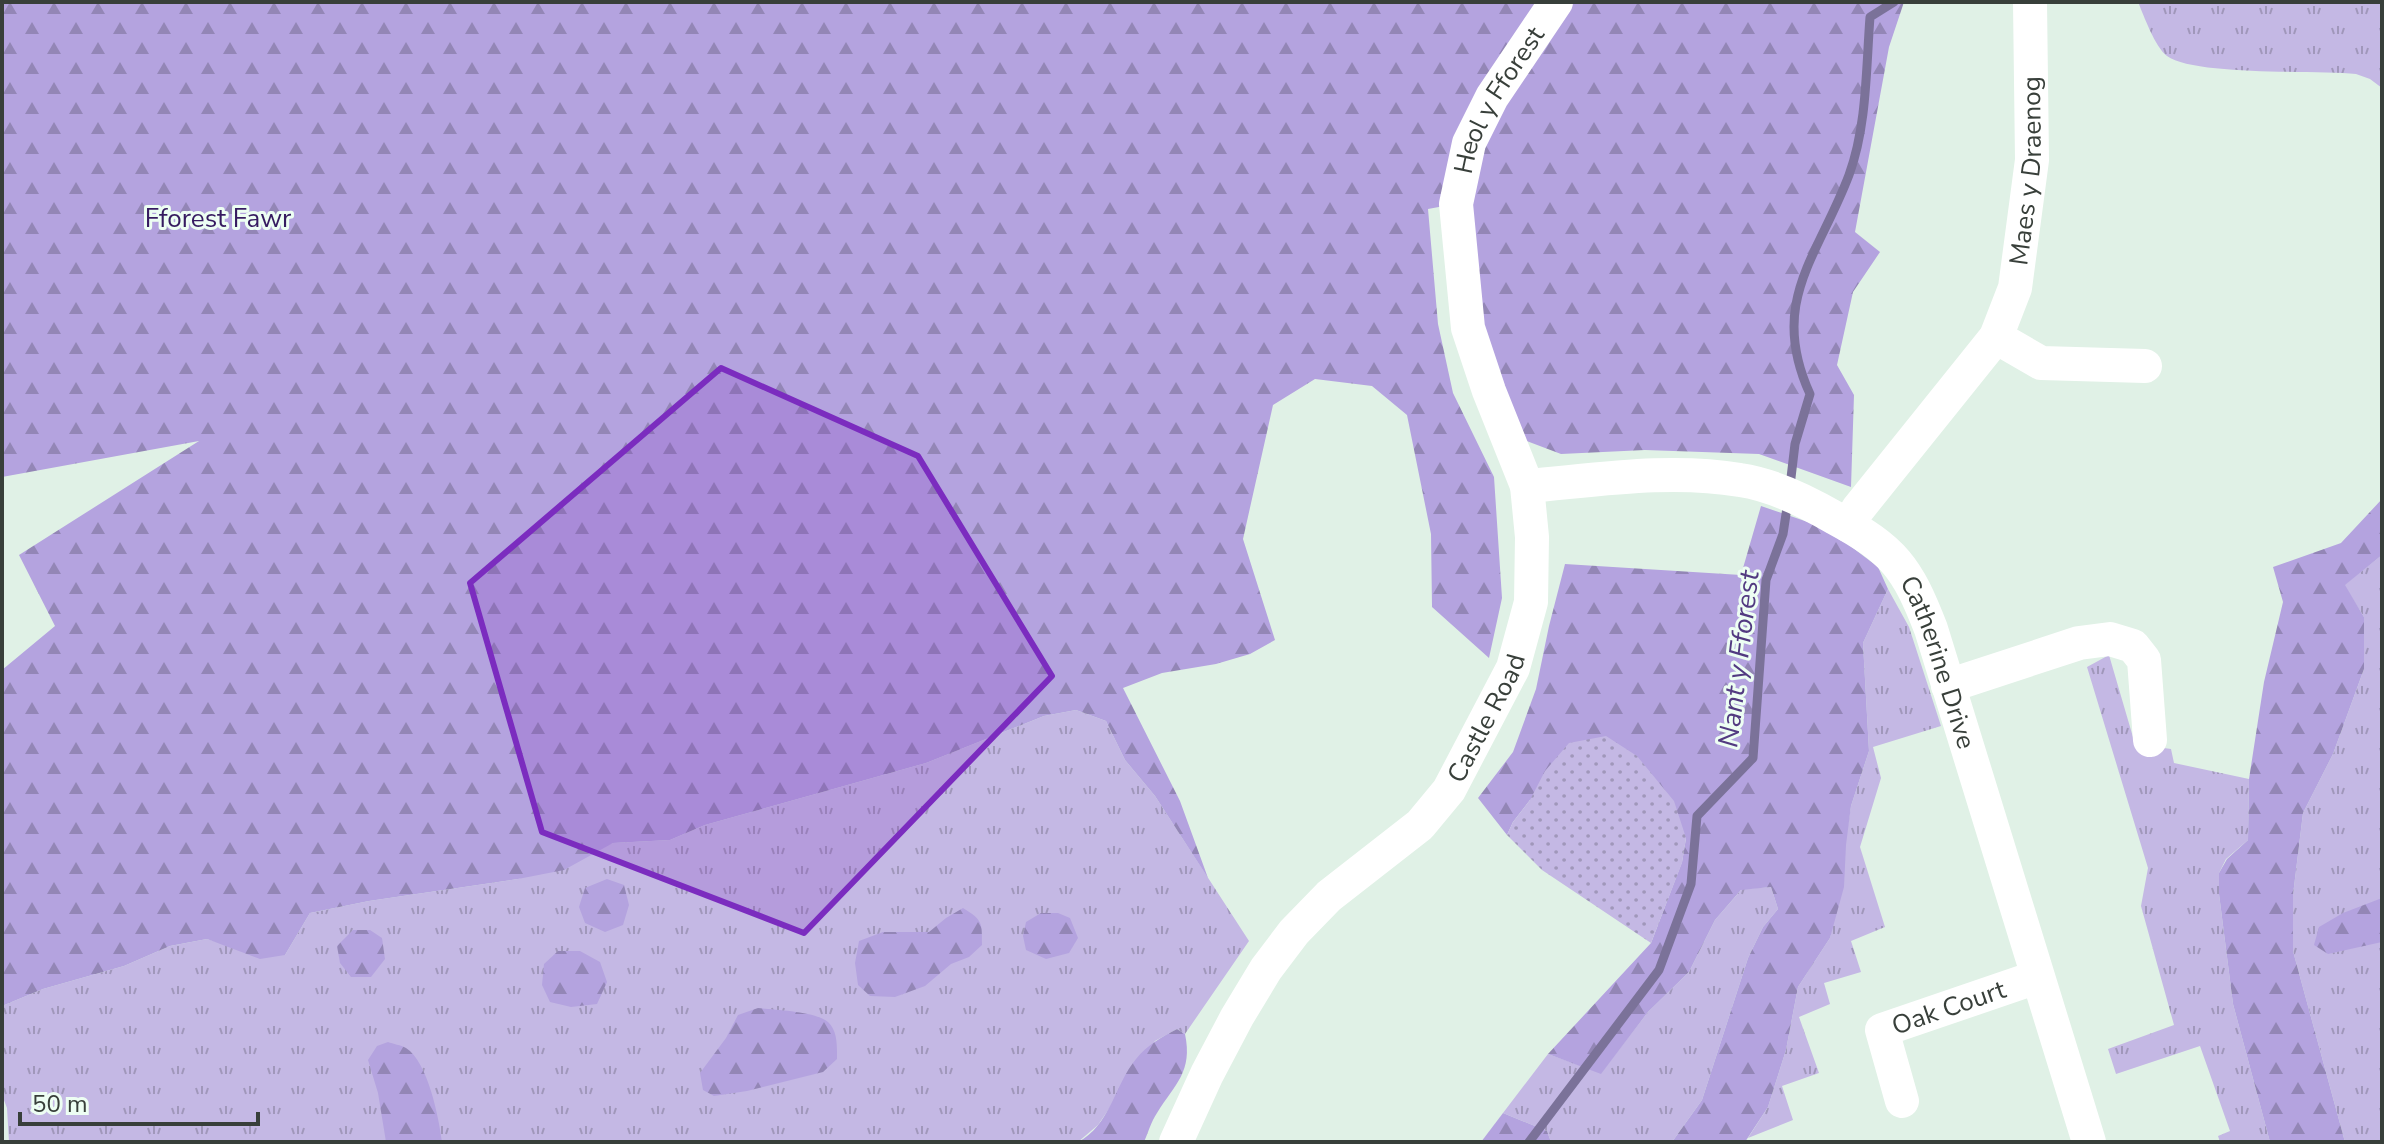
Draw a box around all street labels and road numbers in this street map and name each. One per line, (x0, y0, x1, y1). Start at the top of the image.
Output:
street label: Heol y Fforest (1445, 19, 1553, 177)
street label: Maes y Draenog (2001, 76, 2050, 267)
street label: Catherine Drive (1892, 569, 1984, 753)
street label: Castle Road (1439, 650, 1534, 789)
street label: Oak Court (1887, 971, 2011, 1043)

